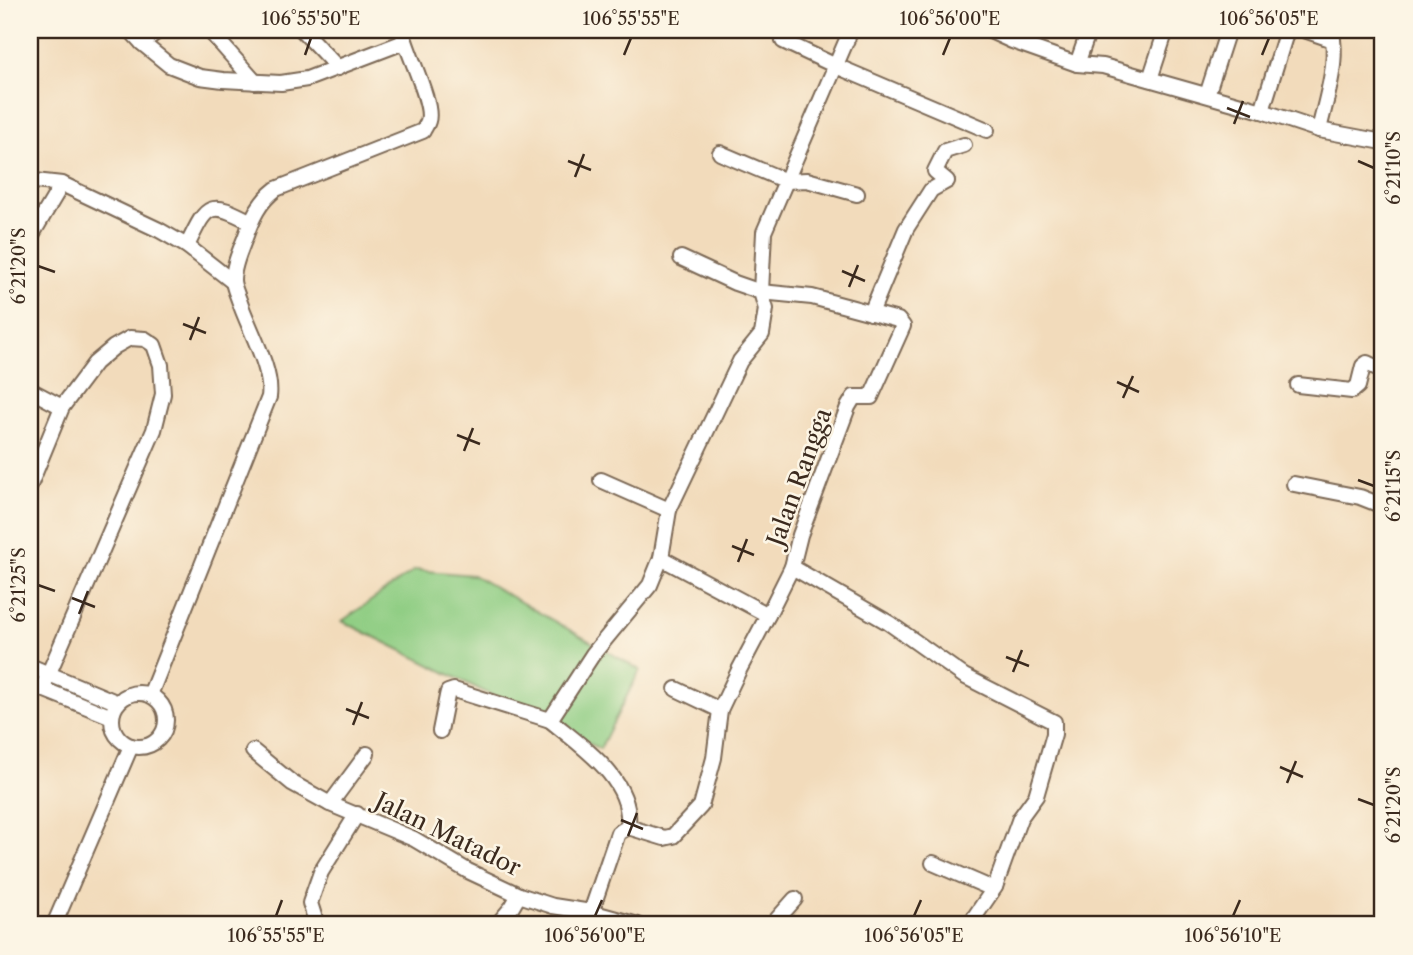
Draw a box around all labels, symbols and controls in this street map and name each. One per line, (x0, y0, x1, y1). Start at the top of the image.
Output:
text: 106°55'50"E (262, 8, 360, 30)
text: 106°55'55"E (582, 8, 680, 30)
text: 106°56'00"E (900, 8, 1000, 30)
text: 106°56'05"E (1219, 8, 1319, 30)
text: 6°21'10"S (1383, 131, 1405, 205)
text: 6°21'20"S (8, 228, 30, 304)
street label: Jalan Rangga (759, 404, 838, 554)
text: 6°21'15"S (1383, 450, 1405, 522)
text: 6°21'25"S (8, 547, 30, 623)
text: 6°21'20"S (1383, 767, 1405, 843)
street label: Jalan Matador (366, 784, 526, 882)
text: 106°55'55"E (227, 925, 325, 947)
text: 106°56'00"E (545, 925, 645, 947)
text: 106°56'05"E (864, 925, 964, 947)
text: 106°56'10"E (1184, 925, 1282, 947)

